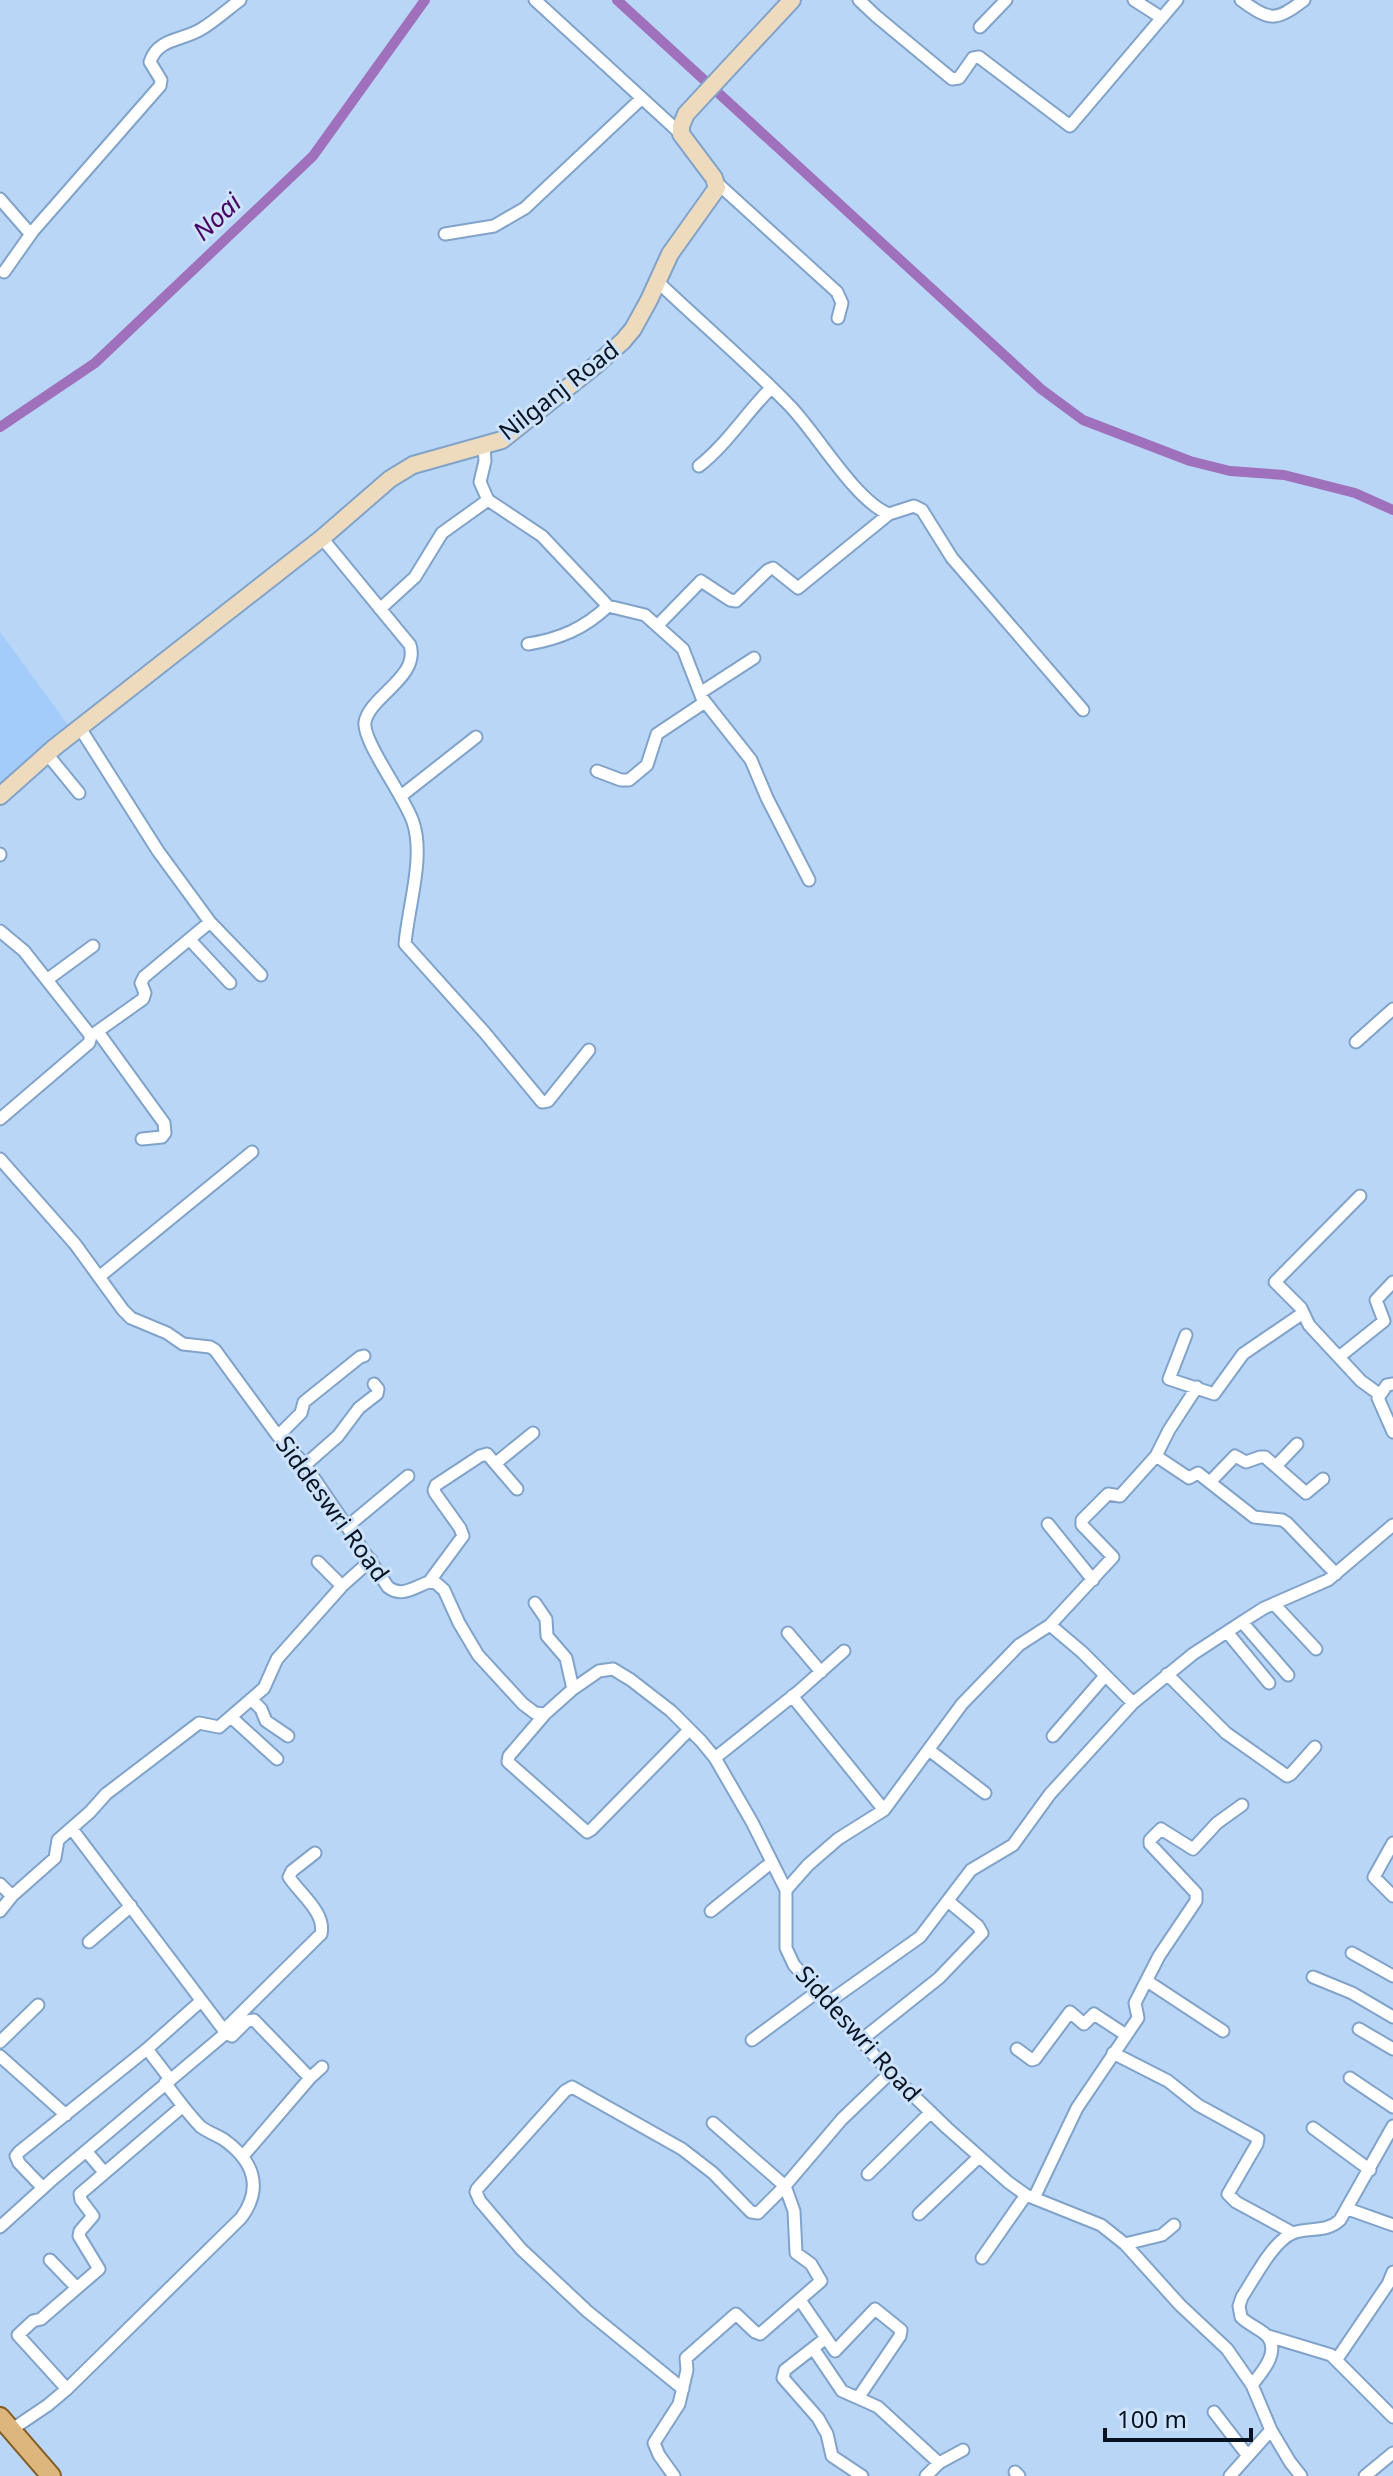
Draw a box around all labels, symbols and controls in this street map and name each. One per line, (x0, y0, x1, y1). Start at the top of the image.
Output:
water label: Noai (184, 184, 249, 248)
street label: Nilganj Road (491, 333, 625, 447)
street label: Siddeswri Road (269, 1429, 397, 1588)
street label: Siddeswri Road (789, 1958, 929, 2108)
scale bar (1105, 2392, 1251, 2442)
text: 100 m (1117, 2402, 1187, 2435)

